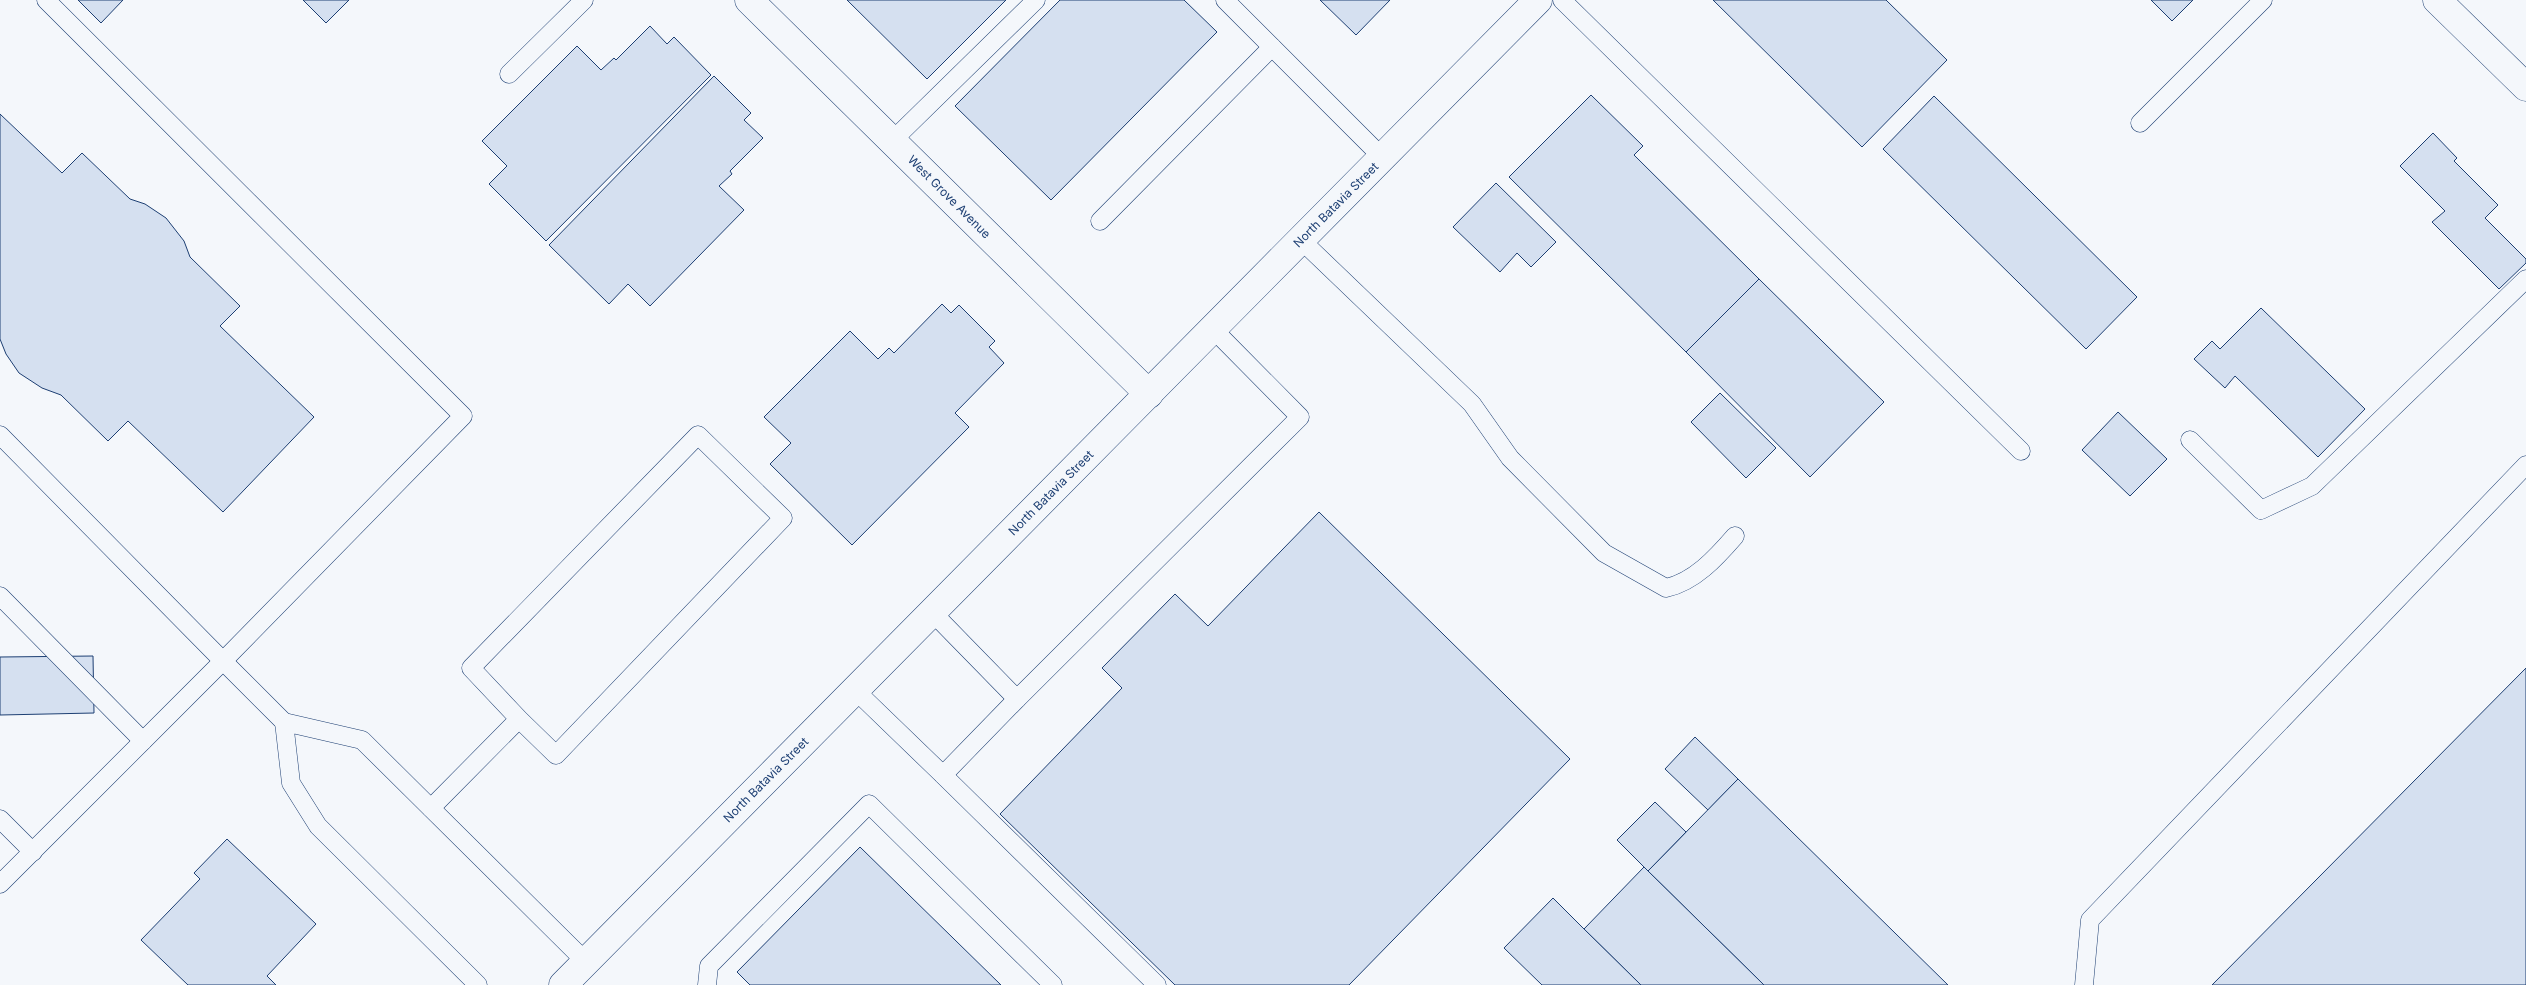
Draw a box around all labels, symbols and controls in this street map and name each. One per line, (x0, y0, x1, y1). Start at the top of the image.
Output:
street label: West Grove Avenue (905, 152, 994, 241)
street label: North Batavia Street (1290, 159, 1381, 250)
street label: North Batavia Street (1005, 447, 1096, 538)
street label: North Batavia Street (720, 734, 811, 825)

